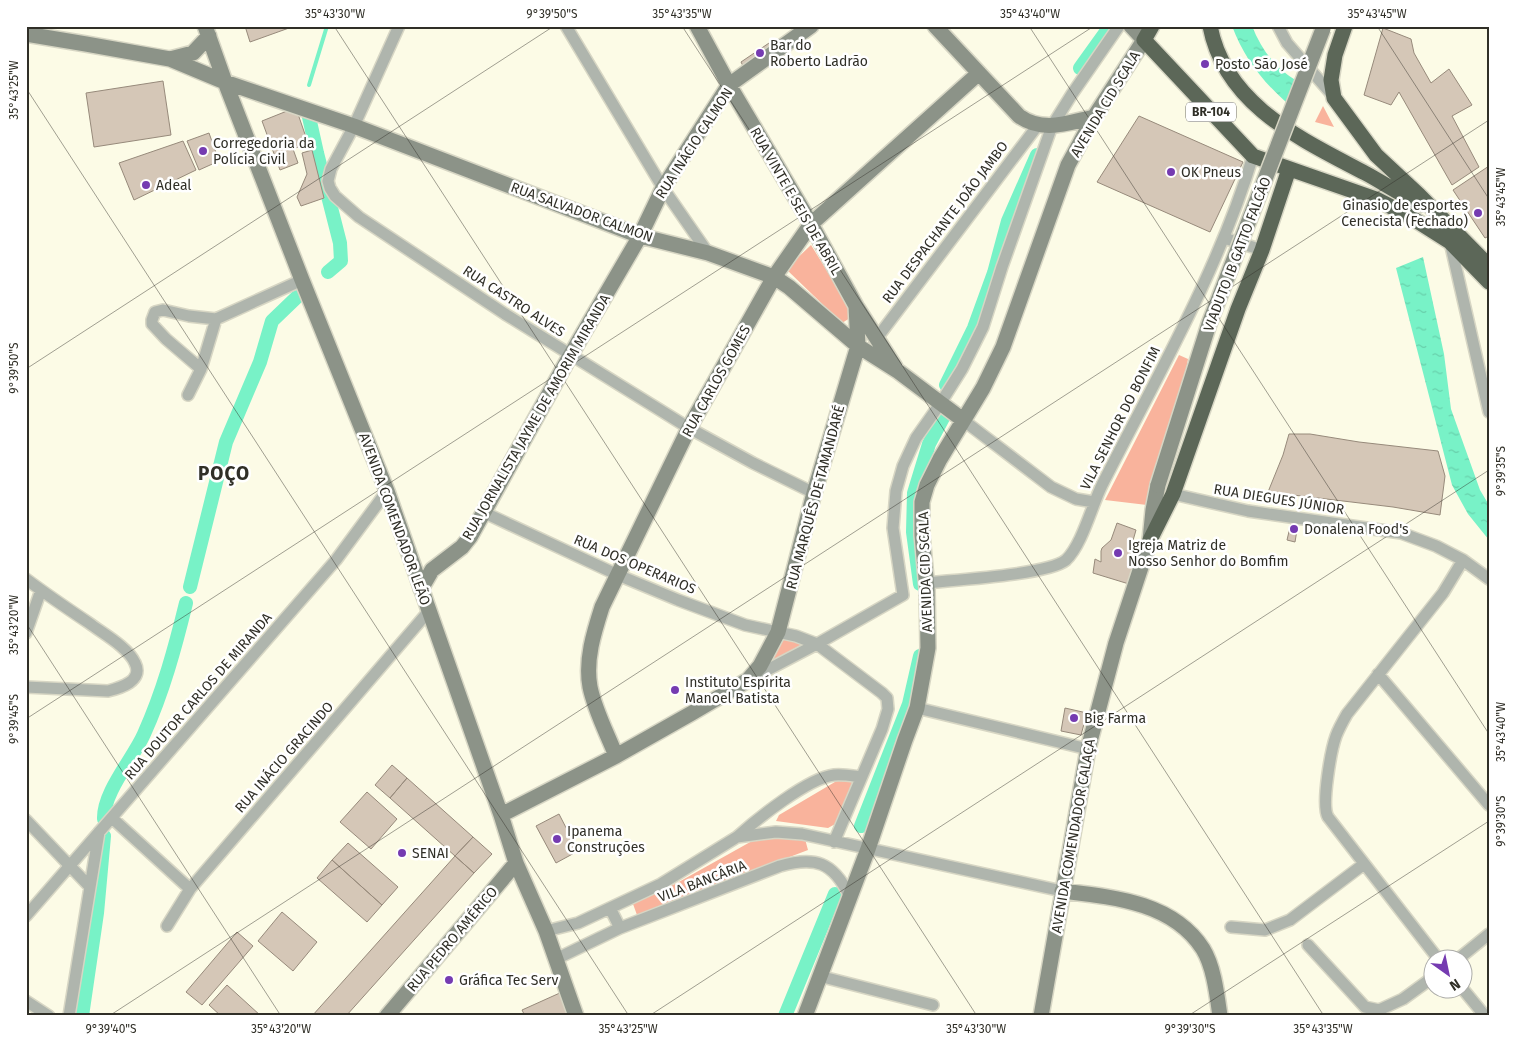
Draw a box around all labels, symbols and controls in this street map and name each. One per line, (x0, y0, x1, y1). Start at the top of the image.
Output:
text: 35°43'30"W (305, 7, 365, 21)
text: 9°39'50"S (526, 7, 578, 21)
text: 35°43'35"W (652, 7, 712, 21)
text: 35°43'40"W (1000, 7, 1060, 21)
text: 35°43'45"W (1347, 7, 1407, 21)
place label: Bar do Roberto Ladrão (770, 37, 868, 70)
marker: Bar do Roberto Ladrão (754, 47, 766, 59)
street label: AVENIDA CID SCALA (1067, 48, 1144, 160)
place label: Posto São José (1215, 56, 1308, 73)
marker: Posto São José (1199, 58, 1211, 70)
text: 35°43'25"W (7, 60, 21, 120)
street label: RUA INÁCIO CALMON (651, 84, 737, 202)
road number: BR-104 (1186, 102, 1236, 121)
street label: RUA VINTE E SEIS DE ABRIL (746, 125, 845, 278)
place label: Corregedoria da Polícia Civil (213, 135, 315, 168)
street label: RUA DESPACHANTE JOÃO JAMBO (879, 138, 1012, 307)
marker: Corregedoria da Polícia Civil (197, 145, 209, 157)
place label: OK Pneus (1181, 164, 1241, 181)
marker: OK Pneus (1165, 166, 1177, 178)
text: 35°43'45"W (1494, 167, 1508, 227)
street label: VIADUTO IB GATTO FALCÃO (1200, 174, 1275, 334)
place label: Adeal (156, 177, 191, 194)
marker: Adeal (140, 179, 152, 191)
street label: RUA SALVADOR CALMON (508, 179, 655, 246)
place label: Ginasio de esportes Cenecista (Fechado) (1341, 197, 1468, 230)
marker: Ginasio de esportes Cenecista (Fechado) (1472, 207, 1484, 219)
street label: RUA CASTRO ALVES (460, 262, 568, 341)
street label: RUA JORNALISTA JAYME DE AMORIM MIRANDA (459, 291, 614, 543)
street label: RUA CARLOS GOMES (679, 322, 754, 440)
text: 9°39'50"S (7, 342, 21, 394)
street label: VILA SENHOR DO BONFIM (1077, 344, 1164, 493)
street label: RUA MARQUÊS DE TAMANDARÉ (782, 403, 848, 591)
street label: AVENIDA COMENDADOR LEÃO (355, 431, 434, 608)
text: 9°39'35"S (1494, 445, 1508, 496)
district label: POÇO (198, 462, 250, 486)
street label: RUA DIEGUES JÚNIOR (1212, 480, 1346, 518)
street label: AVENIDA CID SCALA (915, 511, 936, 633)
place label: Donalena Food's (1304, 521, 1409, 538)
marker: Donalena Food's (1288, 523, 1300, 535)
street label: RUA DOS OPERARIOS (571, 531, 699, 598)
place label: Igreja Matriz de Nosso Senhor do Bomfim (1128, 537, 1289, 570)
marker: Igreja Matriz de Nosso Senhor do Bomfim (1112, 547, 1124, 559)
text: 35°43'20"W (7, 595, 21, 655)
street label: RUA DOUTOR CARLOS DE MIRANDA (121, 609, 276, 783)
place label: Instituto Espírita Manoel Batista (685, 674, 791, 707)
marker: Instituto Espírita Manoel Batista (669, 684, 681, 696)
text: 9°39'45"S (7, 693, 21, 744)
street label: RUA INÁCIO GRACINDO (231, 698, 337, 816)
text: 35°43'40"W (1494, 702, 1508, 762)
place label: Big Farma (1084, 710, 1146, 727)
marker: Big Farma (1068, 712, 1080, 724)
street label: AVENIDA COMENDADOR CALAÇA (1048, 738, 1099, 934)
text: 9°39'30"S (1494, 795, 1508, 847)
place label: Ipanema Construções (567, 823, 645, 856)
marker: Ipanema Construções (551, 833, 563, 845)
place label: SENAI (412, 845, 449, 862)
marker: SENAI (396, 847, 408, 859)
street label: VILA BANCÁRIA (655, 856, 749, 906)
street label: RUA PEDRO AMÉRICO (403, 883, 501, 995)
north arrow (1422, 950, 1472, 1000)
place label: Gráfica Tec Serv (459, 972, 558, 989)
marker: Gráfica Tec Serv (443, 974, 455, 986)
text: N (1446, 975, 1463, 994)
text: 9°39'40"S (85, 1022, 137, 1036)
text: 35°43'20"W (251, 1022, 311, 1036)
text: 35°43'25"W (598, 1022, 658, 1036)
text: 35°43'30"W (946, 1022, 1006, 1036)
text: 9°39'30"S (1164, 1022, 1216, 1036)
text: 35°43'35"W (1293, 1022, 1353, 1036)

